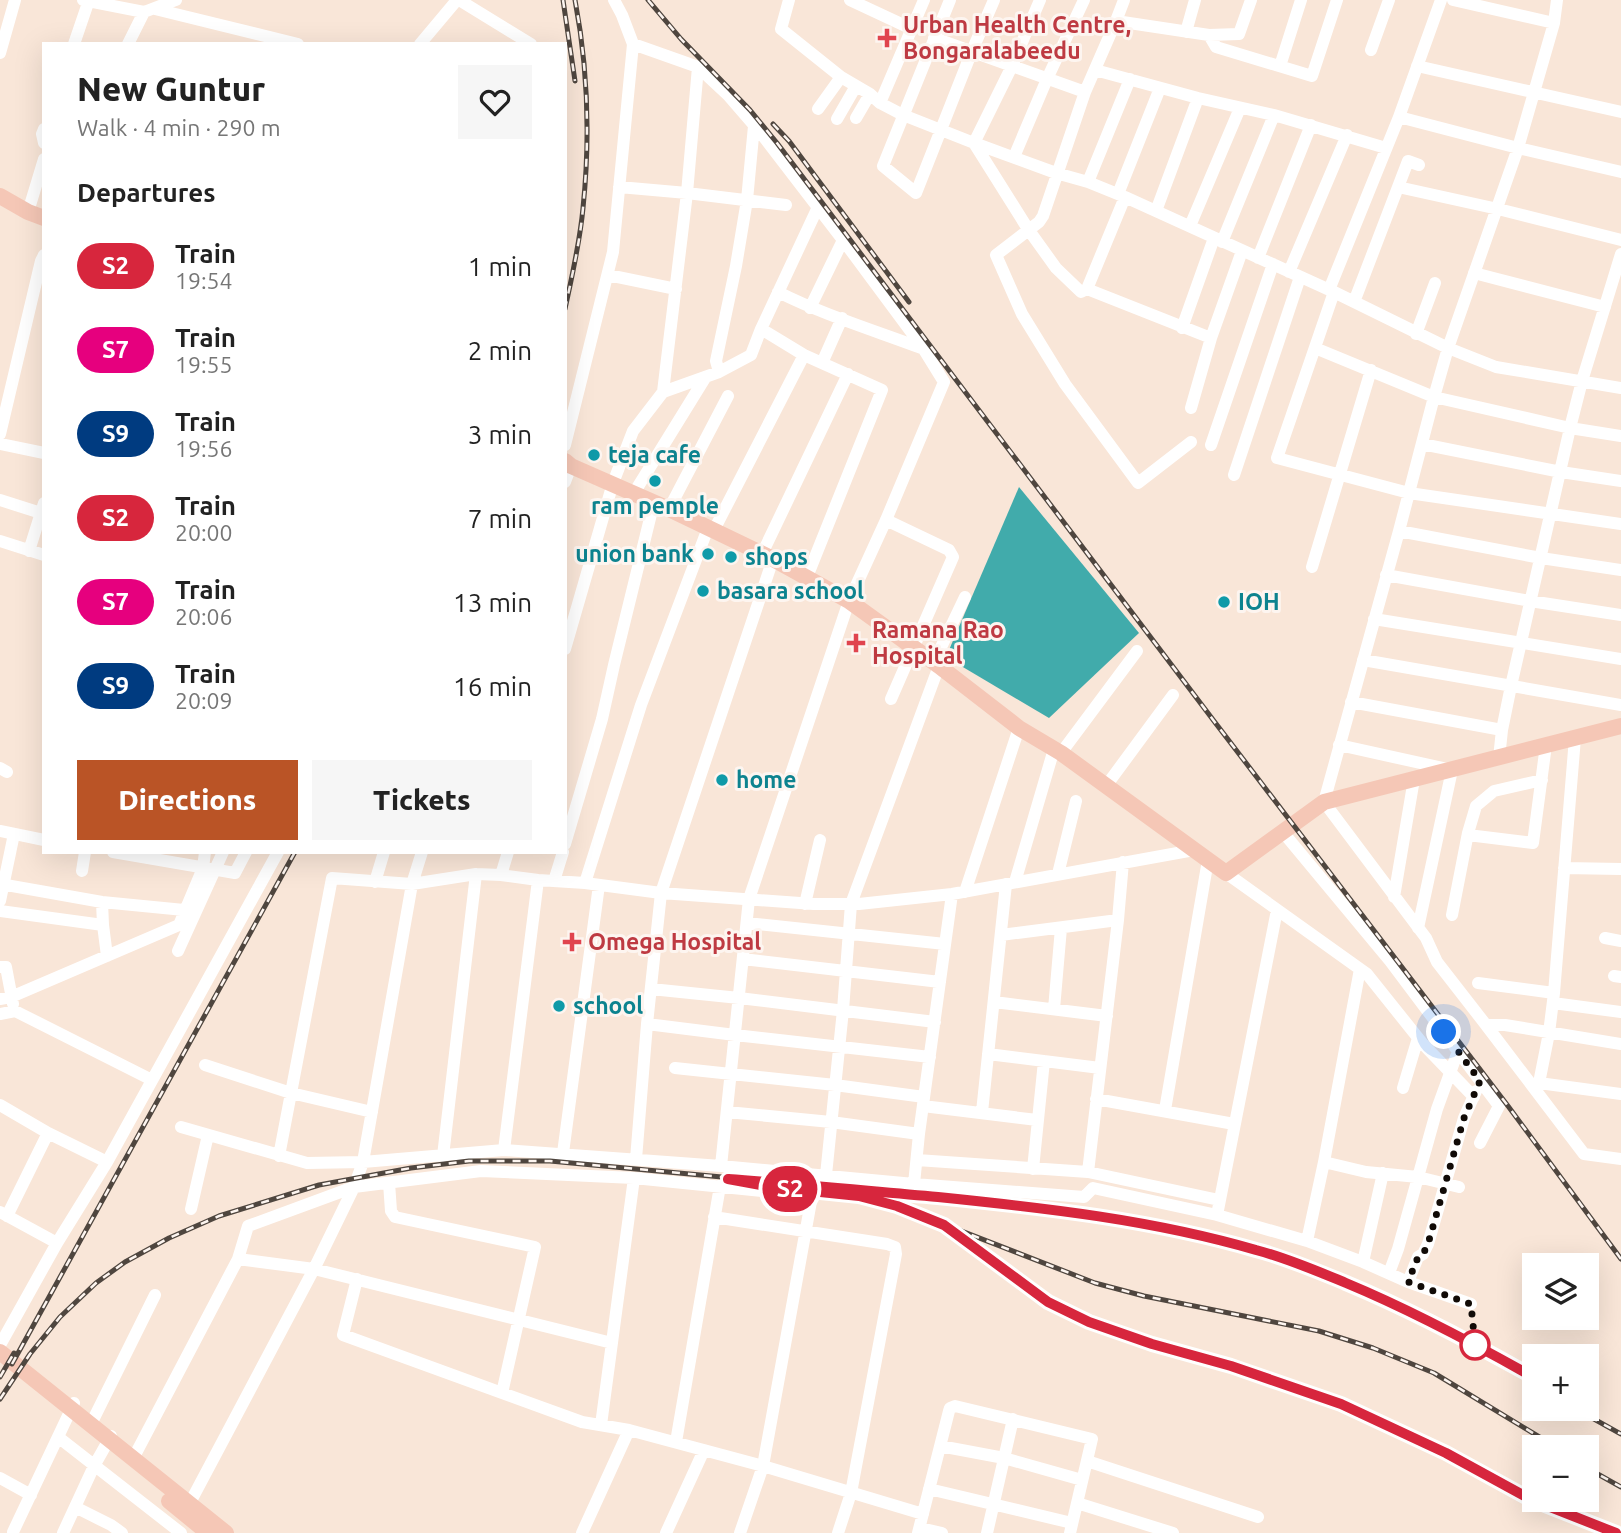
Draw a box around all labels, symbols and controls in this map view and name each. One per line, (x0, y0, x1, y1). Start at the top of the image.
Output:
place label: Urban Health Centre, Bongaralabeedu (903, 12, 1131, 63)
marker: Urban Health Centre, Bongaralabeedu (877, 28, 897, 48)
button: heart (458, 65, 532, 139)
text: New Guntur (77, 70, 265, 107)
text: Walk · 4 min · 290 m (77, 115, 281, 140)
text: Departures (77, 178, 215, 207)
text: Train (175, 239, 236, 268)
text: S2 (102, 252, 129, 279)
text: 1 min (468, 252, 532, 281)
text: 19:54 (175, 268, 233, 293)
text: Train (175, 323, 236, 352)
text: S7 (102, 336, 129, 363)
text: 2 min (468, 336, 532, 365)
text: 19:55 (175, 352, 233, 377)
text: Train (175, 407, 236, 436)
text: S9 (102, 420, 129, 447)
text: 3 min (468, 420, 532, 449)
text: 19:56 (175, 436, 233, 461)
place label: teja cafe (608, 442, 701, 467)
marker: teja cafe (586, 447, 602, 463)
marker: ram pemple (647, 473, 663, 489)
text: Train (175, 491, 236, 520)
place label: ram pemple (591, 493, 719, 518)
text: S2 (102, 504, 129, 531)
text: 7 min (468, 504, 532, 533)
text: 20:00 (175, 520, 233, 545)
place label: union bank (575, 541, 694, 566)
place label: shops (745, 544, 808, 569)
marker: union bank (700, 546, 716, 562)
marker: shops (723, 549, 739, 565)
text: Train (175, 575, 236, 604)
place label: basara school (717, 578, 864, 603)
marker: basara school (695, 583, 711, 599)
text: S7 (102, 588, 129, 615)
text: 13 min (453, 588, 532, 617)
place label: IOH (1238, 589, 1280, 614)
marker: IOH (1216, 594, 1232, 610)
text: 20:06 (175, 604, 233, 629)
place label: Ramana Rao Hospital (872, 617, 1004, 668)
marker: Ramana Rao Hospital (846, 633, 866, 653)
text: Train (175, 659, 236, 688)
text: S9 (102, 672, 129, 699)
text: 16 min (453, 672, 532, 701)
text: 20:09 (175, 688, 233, 713)
button: Directions (77, 760, 298, 840)
button: Tickets (312, 760, 532, 840)
place label: home (736, 767, 796, 792)
marker: home (714, 772, 730, 788)
place label: Omega Hospital (588, 929, 761, 954)
marker: Omega Hospital (562, 932, 582, 952)
place label: school (573, 993, 643, 1018)
marker: school (551, 998, 567, 1014)
your location (1426, 1014, 1461, 1049)
line badge: S2 (758, 1166, 822, 1212)
text: S2 (776, 1175, 804, 1202)
map controls (1522, 1253, 1599, 1512)
button: layers (1522, 1253, 1599, 1330)
unlabelled marker (1460, 1330, 1490, 1360)
button: + (1522, 1344, 1599, 1421)
button: − (1522, 1435, 1599, 1512)

